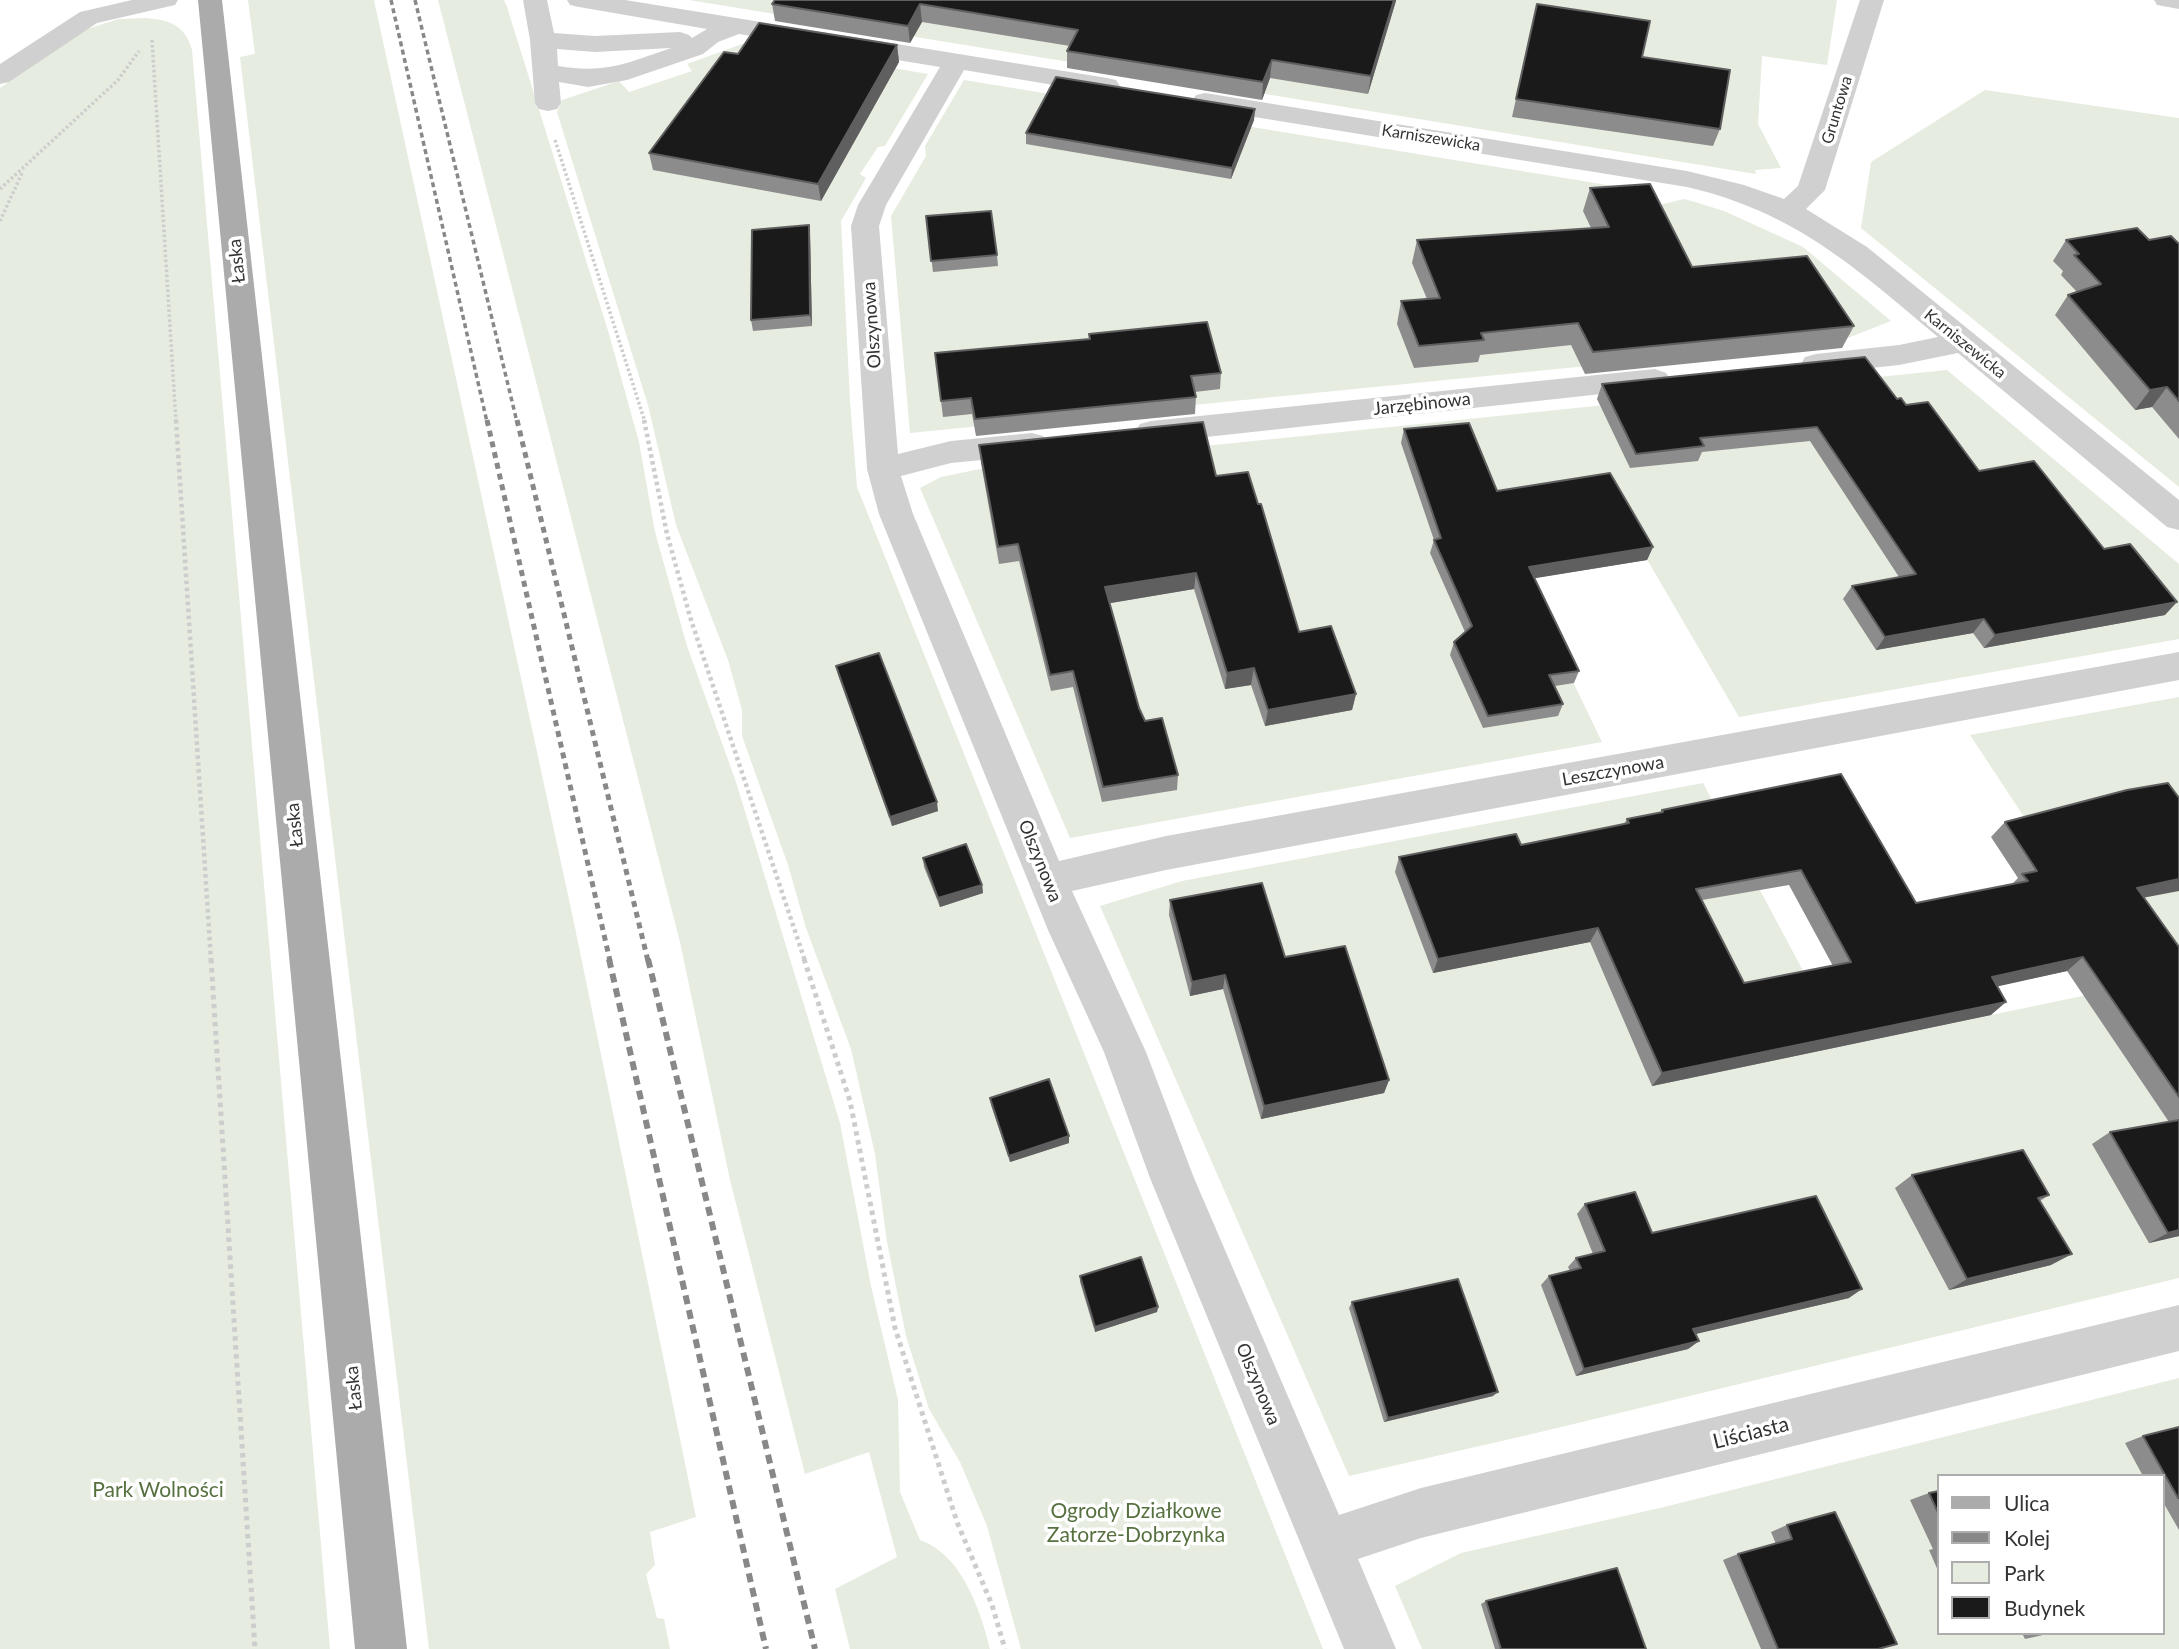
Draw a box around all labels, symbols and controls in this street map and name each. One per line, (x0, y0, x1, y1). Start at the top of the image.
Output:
street label: Gruntowa (1818, 74, 1856, 146)
street label: Karniszewicka (1380, 121, 1482, 155)
street label: Łaska (224, 238, 250, 284)
street label: Olszynowa (858, 281, 886, 369)
street label: Karniszewicka (1920, 305, 2010, 383)
street label: Jarzębinowa (1372, 388, 1472, 420)
street label: Leszczynowa (1560, 751, 1666, 791)
street label: Łaska (282, 802, 308, 848)
street label: Olszynowa (1014, 817, 1066, 905)
street label: Olszynowa (1231, 1340, 1285, 1428)
street label: Łaska (341, 1365, 367, 1411)
street label: Liściasta (1710, 1411, 1792, 1455)
legend (1938, 1474, 2165, 1635)
park label: Park Wolności (92, 1477, 224, 1503)
text: Ulica (2004, 1490, 2050, 1515)
park label: Ogrody Działkowe Zatorze-Dobrzynka (1047, 1498, 1225, 1548)
text: Kolej (2004, 1525, 2050, 1550)
text: Park (2004, 1560, 2045, 1585)
text: Budynek (2004, 1595, 2085, 1620)

